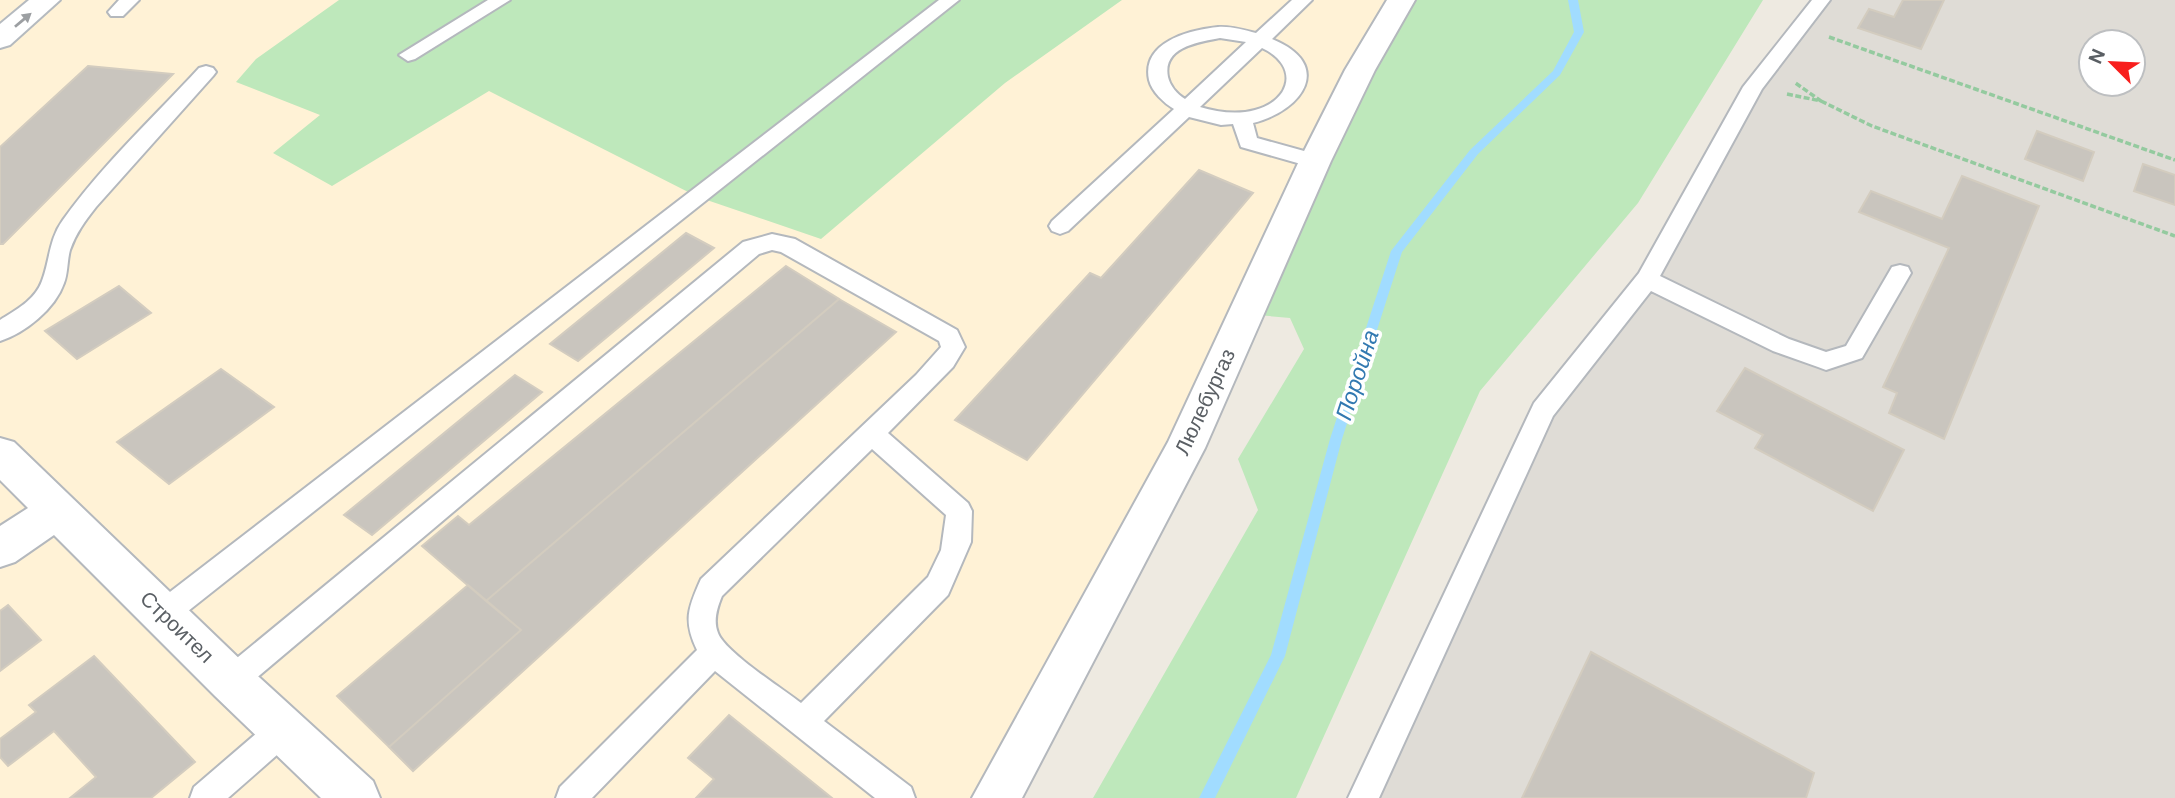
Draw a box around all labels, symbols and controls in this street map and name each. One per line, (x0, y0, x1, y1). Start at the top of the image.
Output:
one-way arrow (14, 12, 32, 27)
north arrow (2077, 28, 2147, 98)
text: N (2083, 45, 2111, 68)
water label: Поройна (1328, 326, 1386, 424)
street label: Люлебургаз (1168, 344, 1242, 460)
street label: Строител (134, 585, 220, 669)

